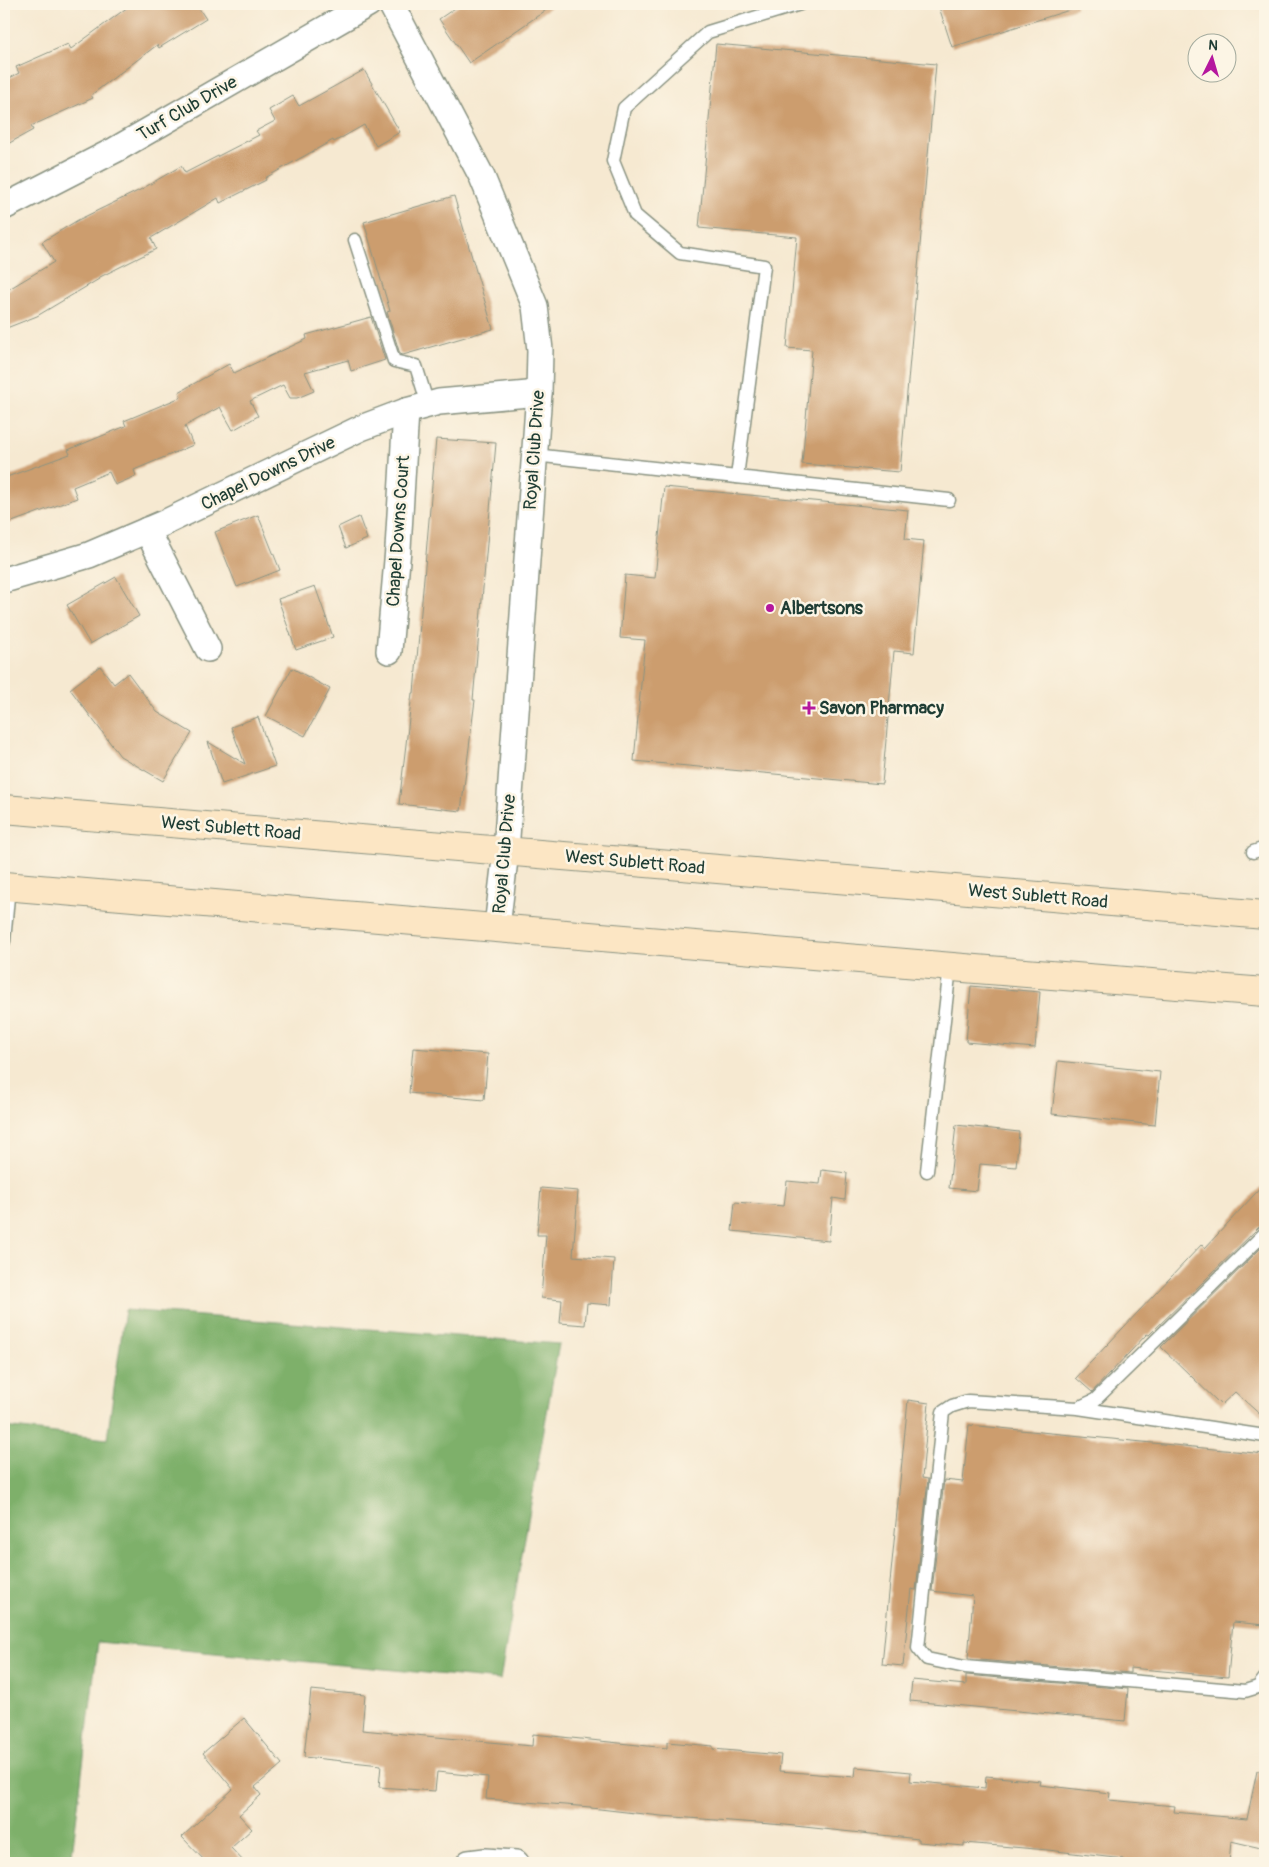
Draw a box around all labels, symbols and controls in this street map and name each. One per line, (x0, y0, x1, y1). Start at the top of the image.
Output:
north arrow (1186, 32, 1236, 82)
text: N (1208, 37, 1219, 54)
street label: Turf Club Drive (133, 70, 242, 146)
street label: Royal Club Drive (519, 389, 550, 511)
street label: Chapel Downs Drive (197, 431, 339, 516)
street label: Chapel Downs Court (382, 454, 415, 607)
place label: Albertsons (780, 597, 864, 620)
marker: Albertsons (764, 602, 776, 614)
place label: Savon Pharmacy (819, 697, 944, 720)
marker: Savon Pharmacy (803, 702, 815, 714)
street label: Royal Club Drive (488, 793, 521, 915)
street label: West Sublett Road (160, 811, 302, 846)
street label: West Sublett Road (564, 845, 706, 880)
street label: West Sublett Road (967, 879, 1109, 914)

